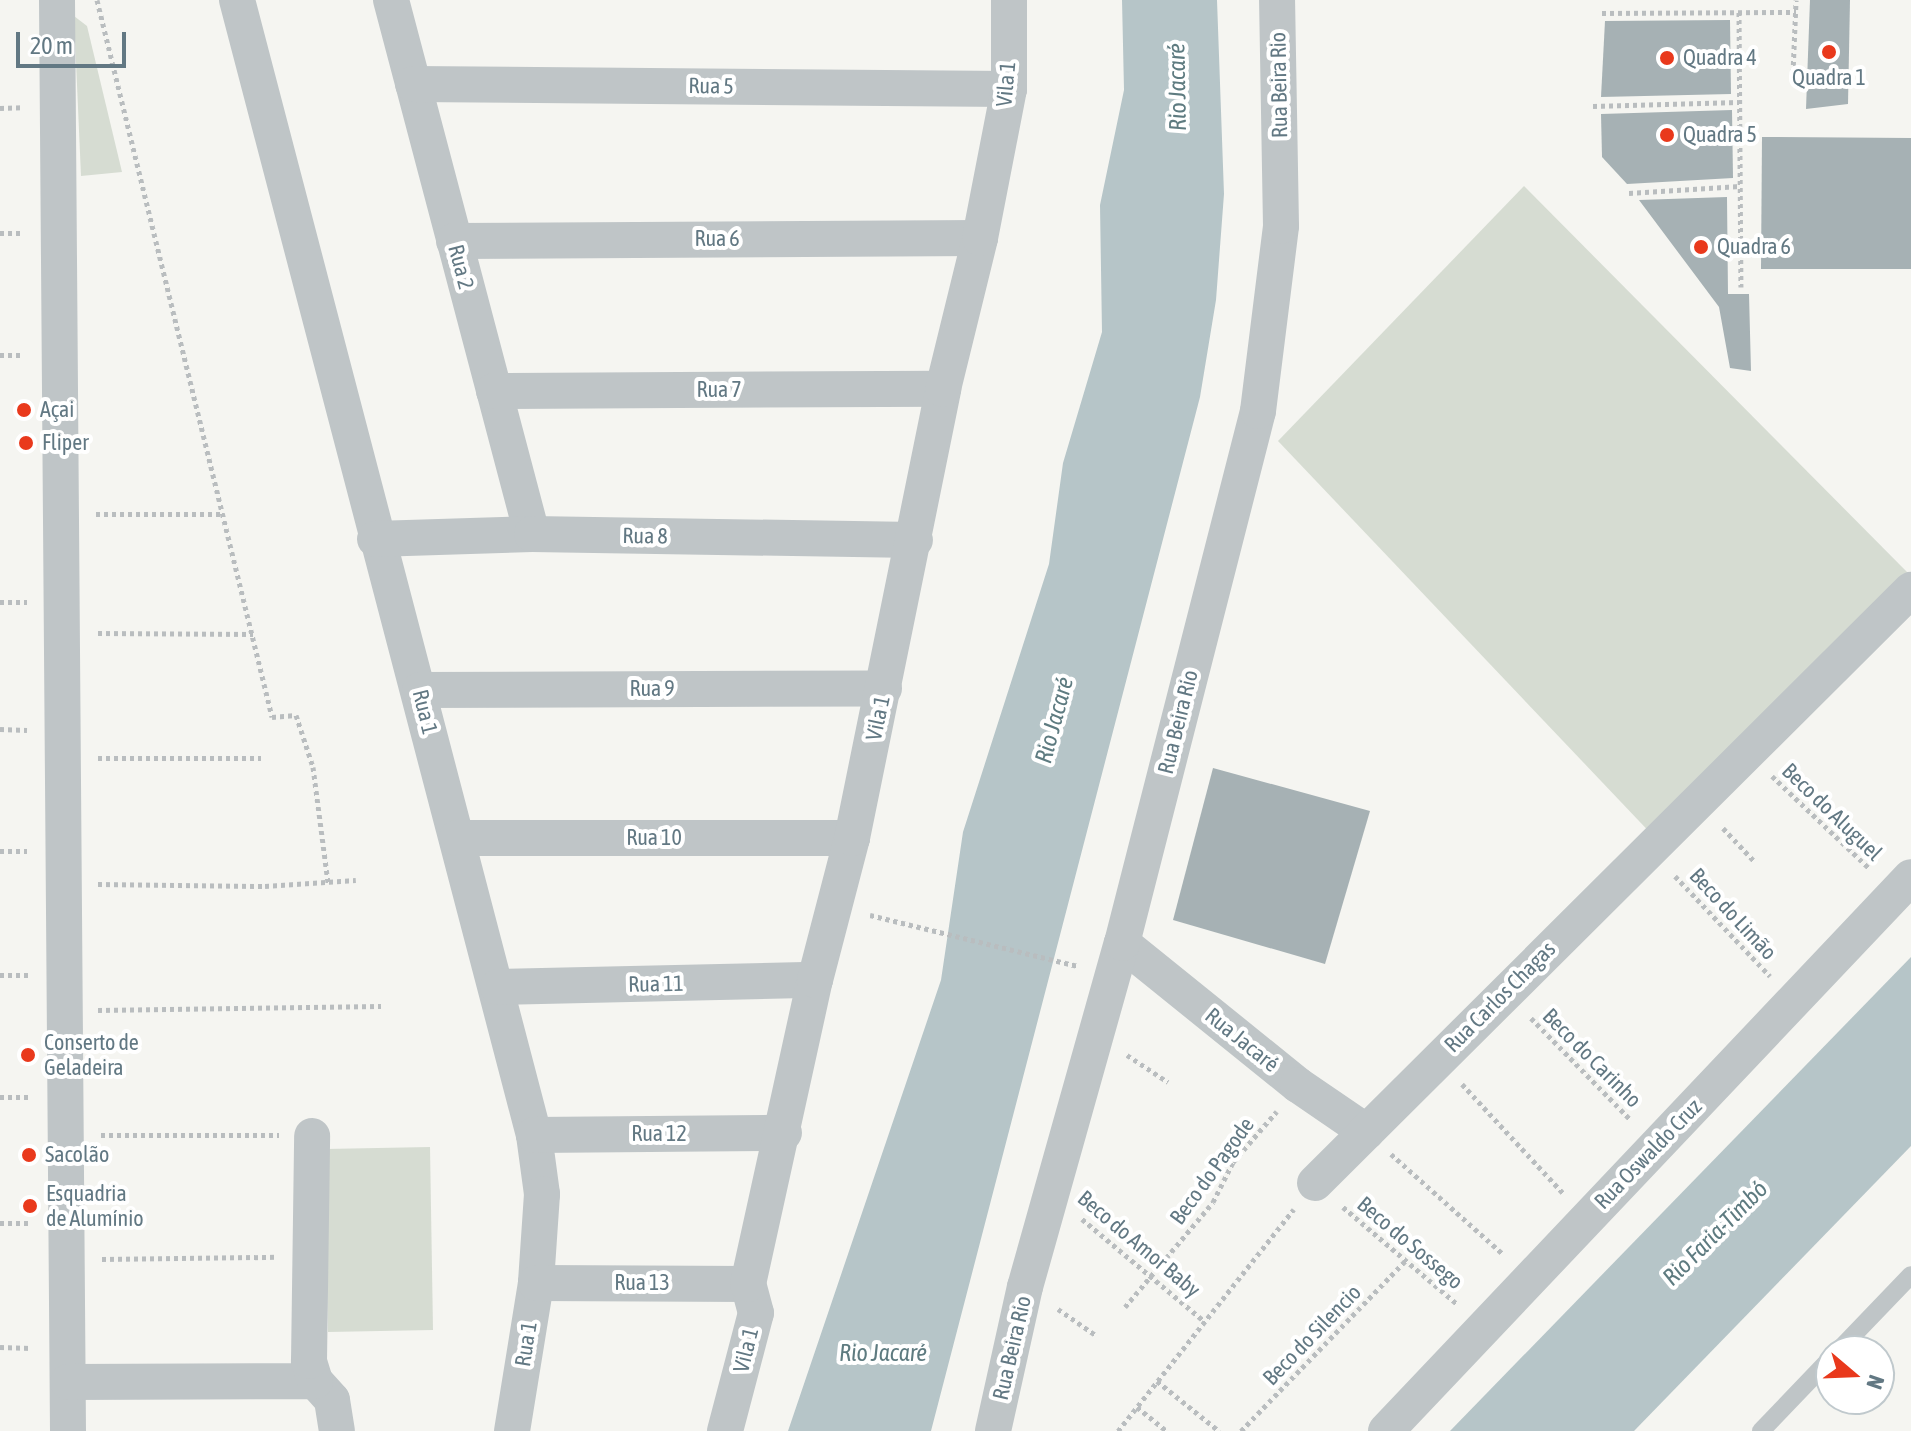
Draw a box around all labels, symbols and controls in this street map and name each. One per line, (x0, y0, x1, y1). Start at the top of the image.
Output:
scale bar (20, 16, 130, 66)
text: 20 m (30, 32, 73, 59)
street label: Rua Beira Rio (1265, 32, 1293, 138)
water label: Rio Jacaré (1162, 43, 1192, 131)
marker: Quadra 1 (1820, 43, 1838, 61)
place label: Quadra 4 (1683, 45, 1757, 71)
marker: Quadra 4 (1658, 49, 1676, 67)
street label: Vila 1 (991, 60, 1021, 108)
place label: Quadra 1 (1792, 65, 1866, 91)
street label: Rua 5 (688, 72, 734, 100)
place label: Quadra 5 (1683, 122, 1757, 148)
marker: Quadra 5 (1658, 126, 1676, 144)
street label: Rua 6 (694, 226, 740, 252)
place label: Quadra 6 (1717, 234, 1791, 260)
marker: Quadra 6 (1692, 238, 1710, 256)
street label: Rua 2 (442, 242, 480, 292)
street label: Rua 7 (696, 377, 742, 403)
place label: Açai (40, 397, 74, 423)
marker: Açai (15, 401, 33, 419)
place label: Fliper (42, 430, 89, 456)
marker: Fliper (17, 434, 35, 452)
street label: Rua 8 (622, 522, 668, 550)
street label: Rua Beira Rio (1152, 667, 1204, 777)
water label: Rio Jacaré (1029, 674, 1079, 766)
street label: Rua 9 (629, 676, 675, 702)
street label: Rua 1 (407, 687, 443, 737)
street label: Vila 1 (860, 693, 896, 743)
street label: Beco do Aluguel (1777, 758, 1887, 866)
street label: Rua 10 (626, 825, 682, 851)
street label: Beco do Limão (1684, 863, 1782, 965)
street label: Rua Carlos Chagas (1439, 936, 1561, 1058)
street label: Rua 11 (628, 970, 684, 998)
street label: Rua Jacaré (1200, 1002, 1284, 1078)
street label: Beco do Carinho (1537, 1003, 1647, 1113)
place label: Conserto de Geladeira (44, 1029, 139, 1080)
marker: Conserto de Geladeira (19, 1046, 37, 1064)
street label: Rua Oswaldo Cruz (1589, 1093, 1707, 1215)
street label: Beco do Pagode (1164, 1112, 1260, 1230)
street label: Rua 12 (631, 1121, 687, 1147)
place label: Sacolão (45, 1142, 109, 1168)
marker: Sacolão (20, 1146, 38, 1164)
water label: Rio Faria-Timbó (1657, 1175, 1773, 1291)
place label: Esquadria de Alumínio (46, 1180, 144, 1232)
street label: Beco do Amor Baby (1072, 1185, 1206, 1303)
street label: Beco do Sossego (1352, 1191, 1468, 1295)
marker: Esquadria de Alumínio (21, 1197, 39, 1215)
street label: Rua 13 (614, 1270, 670, 1296)
street label: Beco do Silencio (1257, 1279, 1367, 1391)
street label: Rua Beira Rio (987, 1293, 1037, 1403)
street label: Rua 1 (509, 1320, 543, 1368)
street label: Vila 1 (728, 1325, 764, 1375)
north arrow (1815, 1335, 1895, 1415)
water label: Rio Jacaré (839, 1339, 927, 1367)
text: N (1861, 1372, 1890, 1393)

